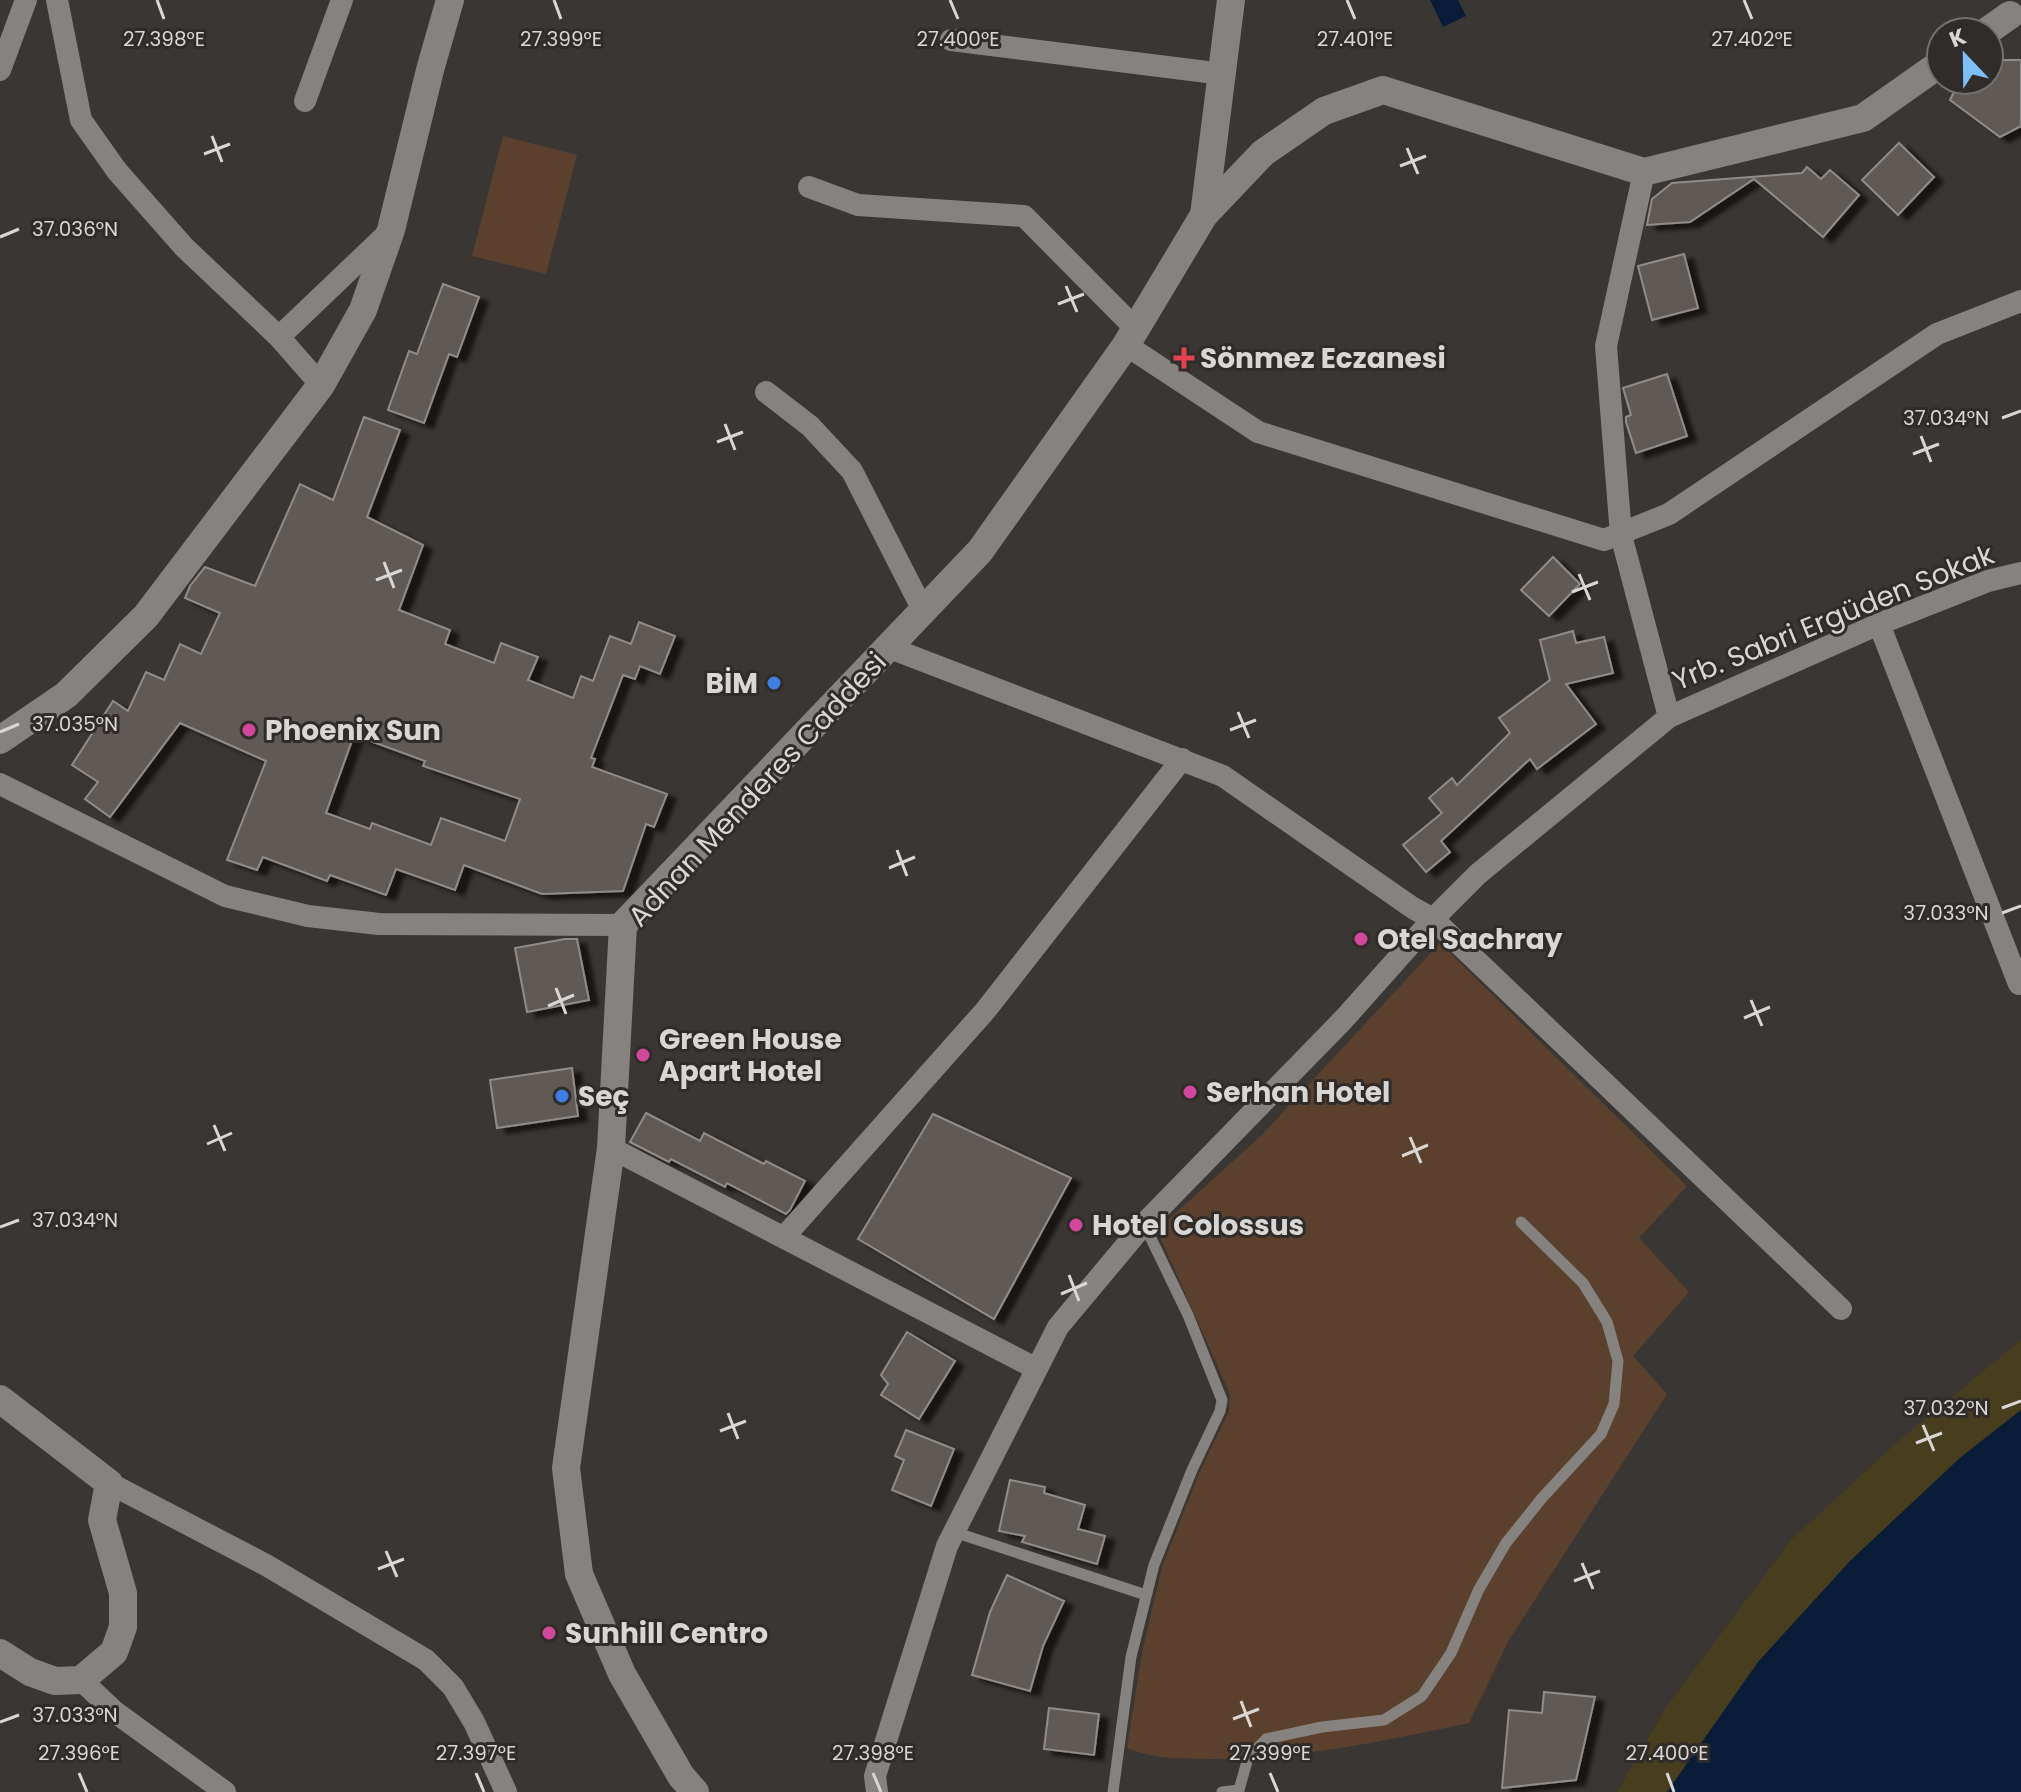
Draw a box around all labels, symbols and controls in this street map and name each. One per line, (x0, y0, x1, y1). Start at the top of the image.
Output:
north arrow (1925, 16, 2005, 96)
text: K (1945, 21, 1971, 55)
text: 27.398°E (123, 25, 205, 53)
text: 27.399°E (520, 25, 602, 53)
text: 27.400°E (917, 25, 999, 53)
text: 27.401°E (1317, 25, 1393, 53)
text: 27.402°E (1711, 25, 1793, 53)
text: 37.036°N (32, 215, 118, 243)
place label: Sönmez Eczanesi (1200, 339, 1446, 378)
marker: Sönmez Eczanesi (1175, 349, 1193, 367)
text: 37.034°N (1903, 404, 1989, 432)
street label: Yrb. Sabri Ergüden Sokak (1667, 535, 2000, 700)
street label: Adnan Menderes Caddesi (619, 643, 895, 935)
place label: BİM (706, 664, 758, 703)
marker: BİM (765, 674, 783, 692)
text: 37.035°N (32, 710, 118, 738)
place label: Phoenix Sun (265, 711, 441, 750)
marker: Phoenix Sun (240, 721, 258, 739)
text: 37.033°N (1903, 899, 1989, 927)
place label: Otel Sachray (1377, 920, 1563, 959)
marker: Otel Sachray (1352, 930, 1370, 948)
place label: Green House Apart Hotel (659, 1020, 842, 1091)
marker: Green House Apart Hotel (634, 1046, 652, 1064)
place label: Serhan Hotel (1206, 1073, 1390, 1112)
place label: Seç (578, 1077, 629, 1116)
marker: Serhan Hotel (1181, 1083, 1199, 1101)
marker: Seç (553, 1087, 571, 1105)
text: 37.034°N (32, 1206, 118, 1234)
place label: Hotel Colossus (1092, 1206, 1304, 1245)
marker: Hotel Colossus (1067, 1216, 1085, 1234)
text: 37.032°N (1904, 1394, 1989, 1422)
place label: Sunhill Centro (565, 1614, 768, 1653)
marker: Sunhill Centro (540, 1624, 558, 1642)
text: 37.033°N (32, 1701, 118, 1729)
text: 27.396°E (38, 1739, 120, 1767)
text: 27.397°E (436, 1739, 516, 1767)
text: 27.398°E (832, 1739, 914, 1767)
text: 27.399°E (1229, 1739, 1311, 1767)
text: 27.400°E (1626, 1739, 1708, 1767)

